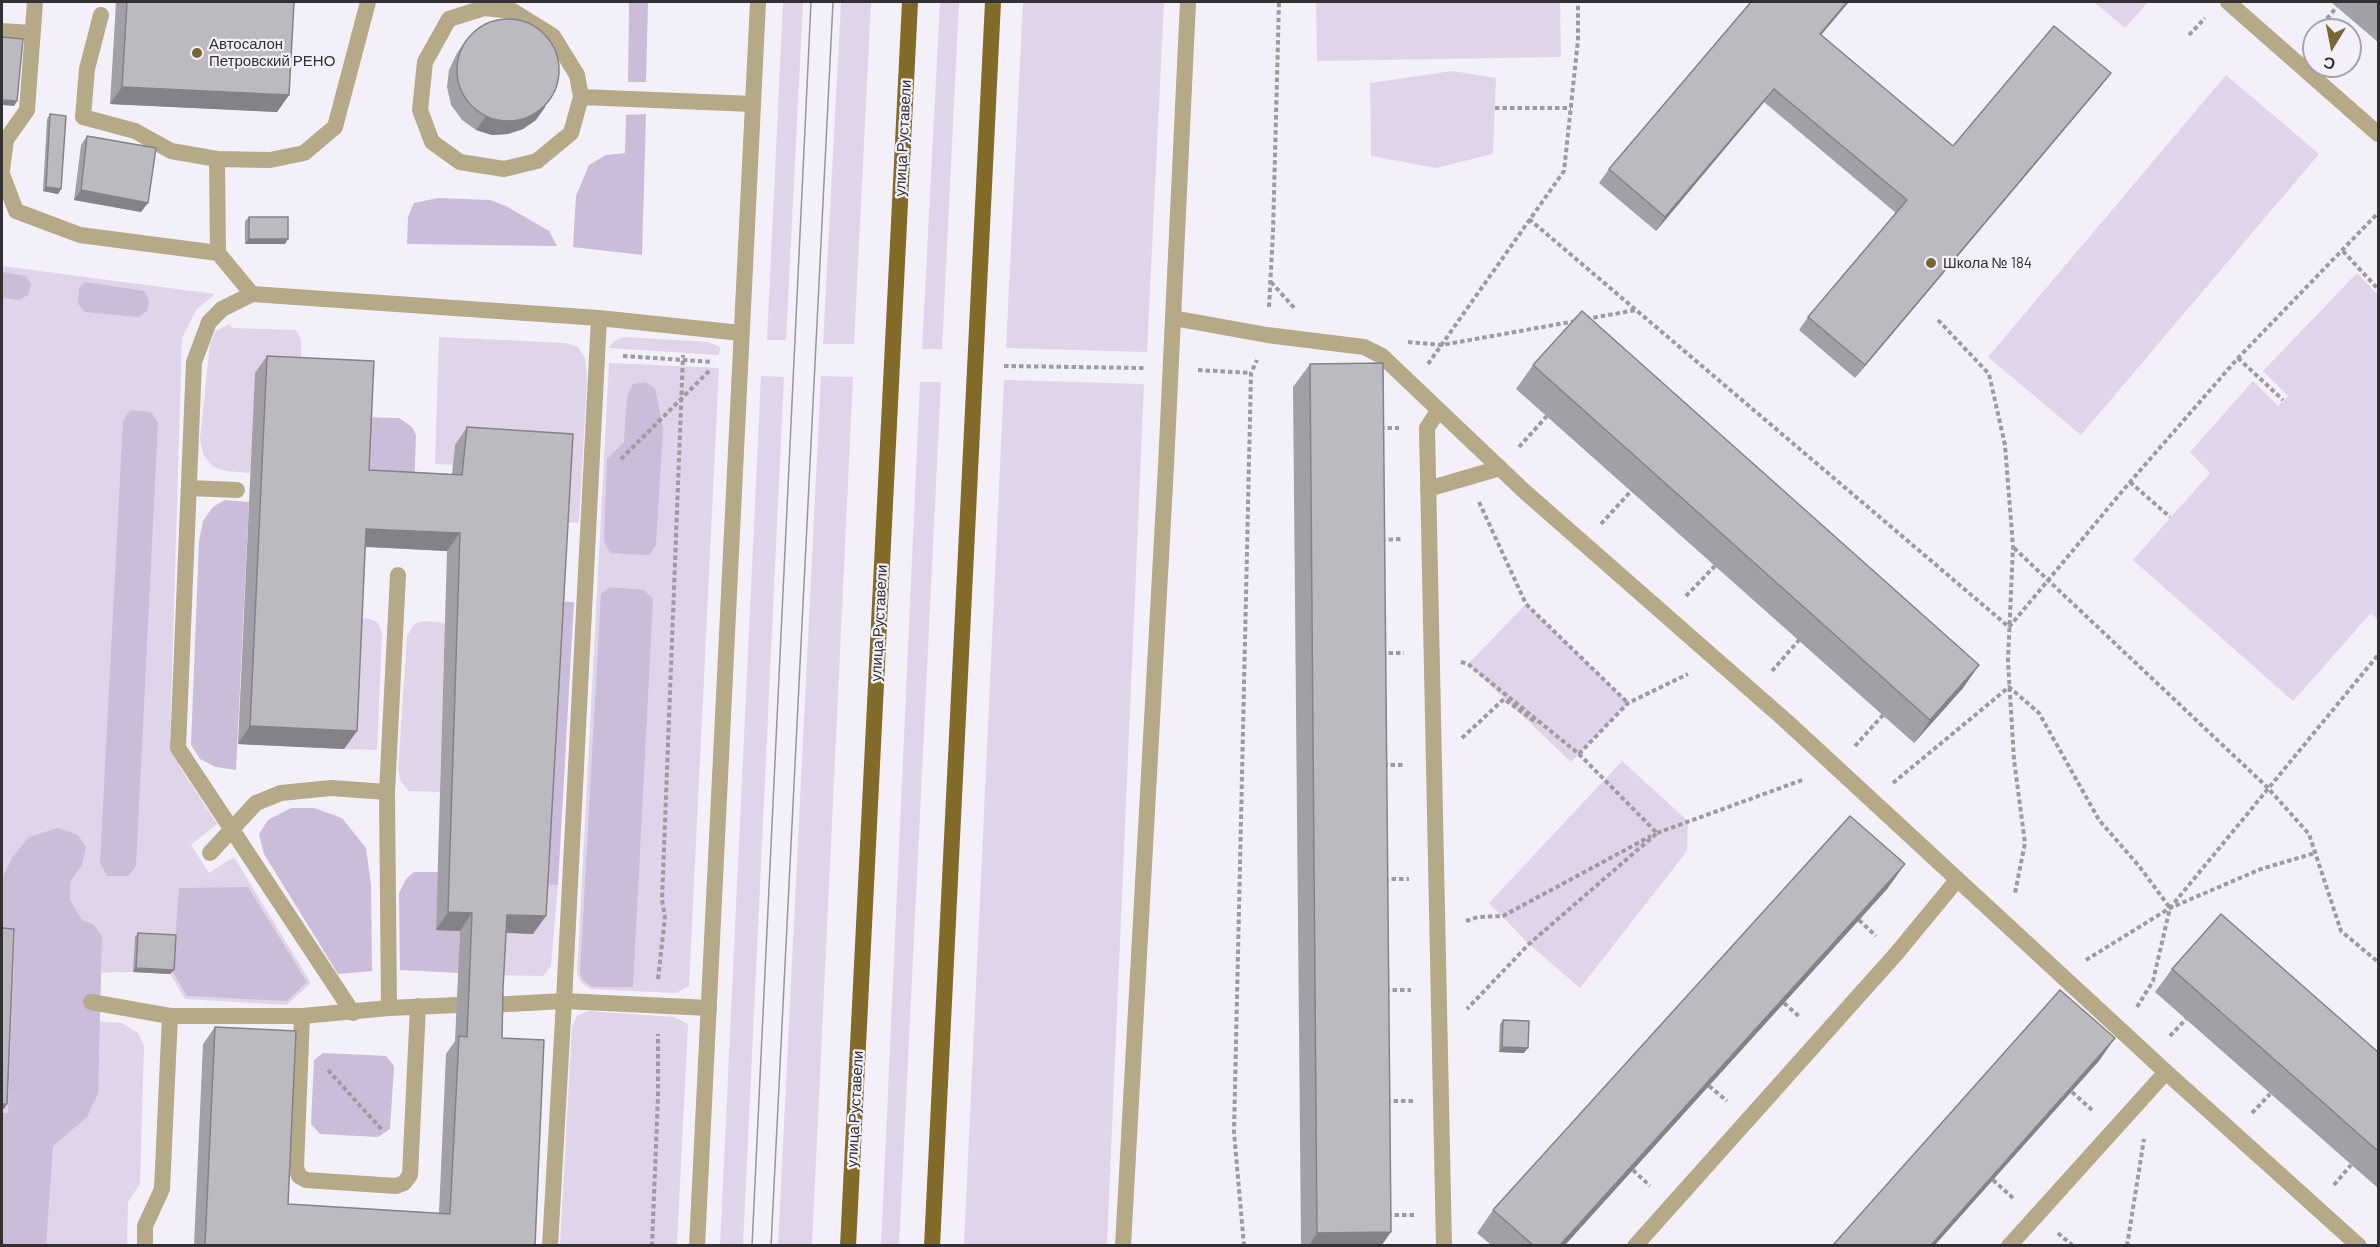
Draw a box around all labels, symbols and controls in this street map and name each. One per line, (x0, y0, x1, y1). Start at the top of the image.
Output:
north arrow (2302, 18, 2362, 78)
place label: Автосалон Петровский РЕНО (209, 35, 335, 70)
marker: Автосалон Петровский РЕНО (190, 46, 204, 60)
text: С (2322, 54, 2336, 75)
street label: улица Руставели (891, 79, 915, 197)
place label: Школа № 184 (1943, 254, 2032, 272)
marker: Школа № 184 (1924, 256, 1938, 270)
street label: улица Руставели (867, 564, 891, 682)
street label: улица Руставели (843, 1050, 867, 1168)

